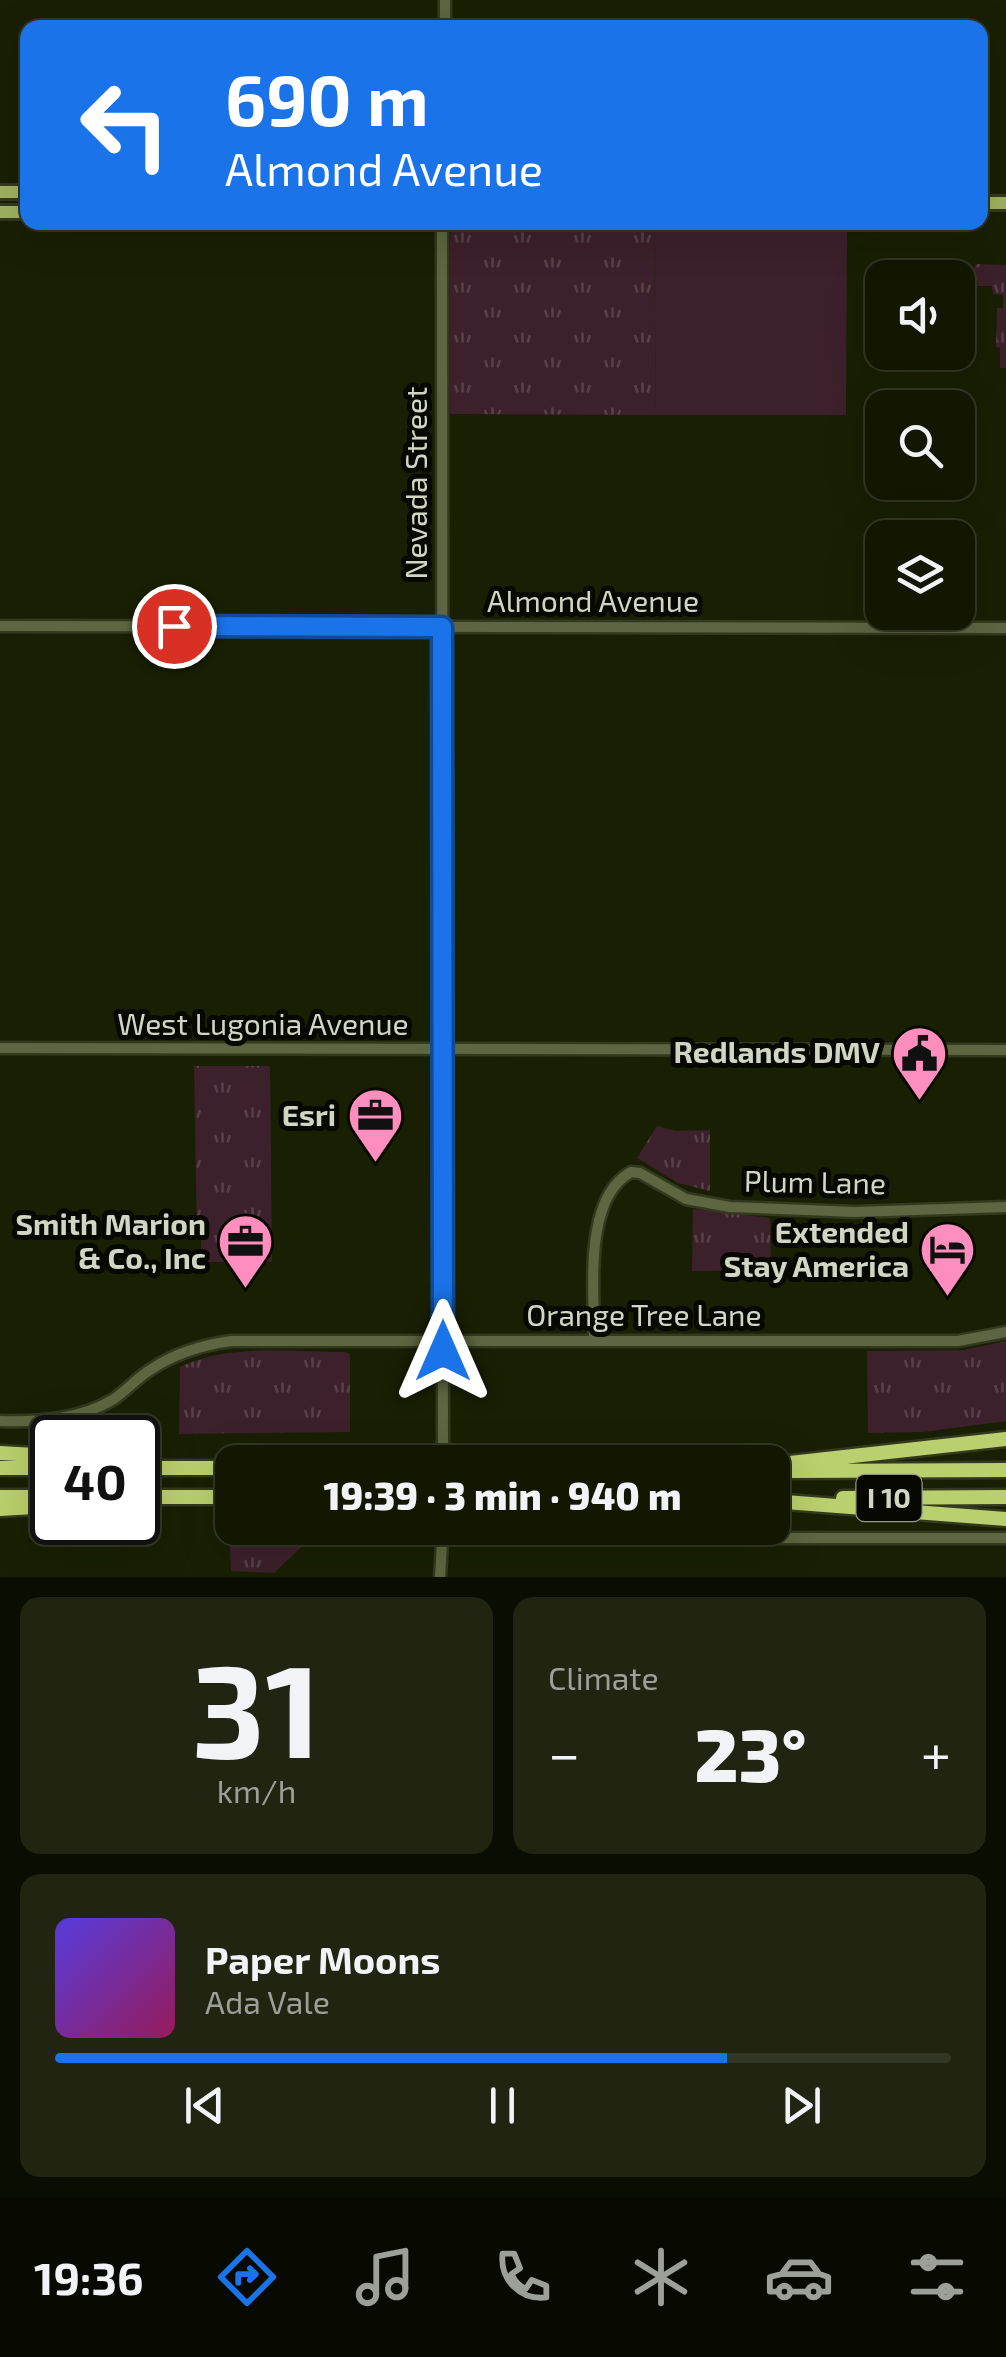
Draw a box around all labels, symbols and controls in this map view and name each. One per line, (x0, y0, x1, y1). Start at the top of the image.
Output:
text: 690 m (225, 56, 429, 140)
icon: left (60, 60, 190, 190)
text: Almond Avenue (225, 141, 543, 195)
map controls (865, 260, 975, 630)
button: sound (865, 260, 975, 370)
street label: Nevada Street (397, 386, 433, 580)
button: search (865, 390, 975, 500)
button: layers (865, 520, 975, 630)
street label: Almond Avenue (487, 582, 699, 618)
pin (132, 584, 217, 669)
icon: arrive (147, 599, 202, 654)
street label: West Lugonia Avenue (117, 1005, 409, 1041)
public building icon: Redlands DMV (889, 1023, 949, 1102)
place label: Redlands DMV (674, 1033, 880, 1069)
office icon: Esri (345, 1086, 405, 1165)
place label: Esri (282, 1096, 336, 1132)
street label: Plum Lane (744, 1162, 886, 1200)
place label: Smith Marion & Co., Inc (16, 1205, 206, 1275)
office icon: Smith Marion & Co., Inc (215, 1212, 275, 1291)
place label: Extended Stay America (724, 1213, 909, 1284)
hotel icon: Extended Stay America (918, 1220, 978, 1299)
street label: Orange Tree Lane (526, 1296, 762, 1332)
position arrow (391, 1299, 495, 1403)
speed limit sign: 40 (30, 1415, 160, 1545)
text: 19:39 · 3 min · 940 m (323, 1472, 682, 1518)
road number: I 10 (856, 1475, 922, 1521)
text: 31 (192, 1628, 321, 1784)
text: Climate (548, 1658, 659, 1696)
text: 23° (694, 1707, 807, 1797)
text: − (548, 1719, 580, 1785)
text: + (921, 1719, 951, 1785)
text: km/h (217, 1771, 296, 1809)
text: Paper Moons (205, 1936, 441, 1982)
text: Ada Vale (205, 1982, 330, 2020)
icon: previous (177, 2078, 232, 2133)
icon: pause (475, 2078, 530, 2133)
icon: next (774, 2078, 829, 2133)
icon: directions (212, 2242, 282, 2312)
icon: music (350, 2242, 420, 2312)
icon: phone (488, 2242, 558, 2312)
icon: climate (626, 2242, 696, 2312)
icon: car (764, 2242, 834, 2312)
icon: filters (902, 2242, 972, 2312)
text: 19:36 (34, 2250, 144, 2304)

